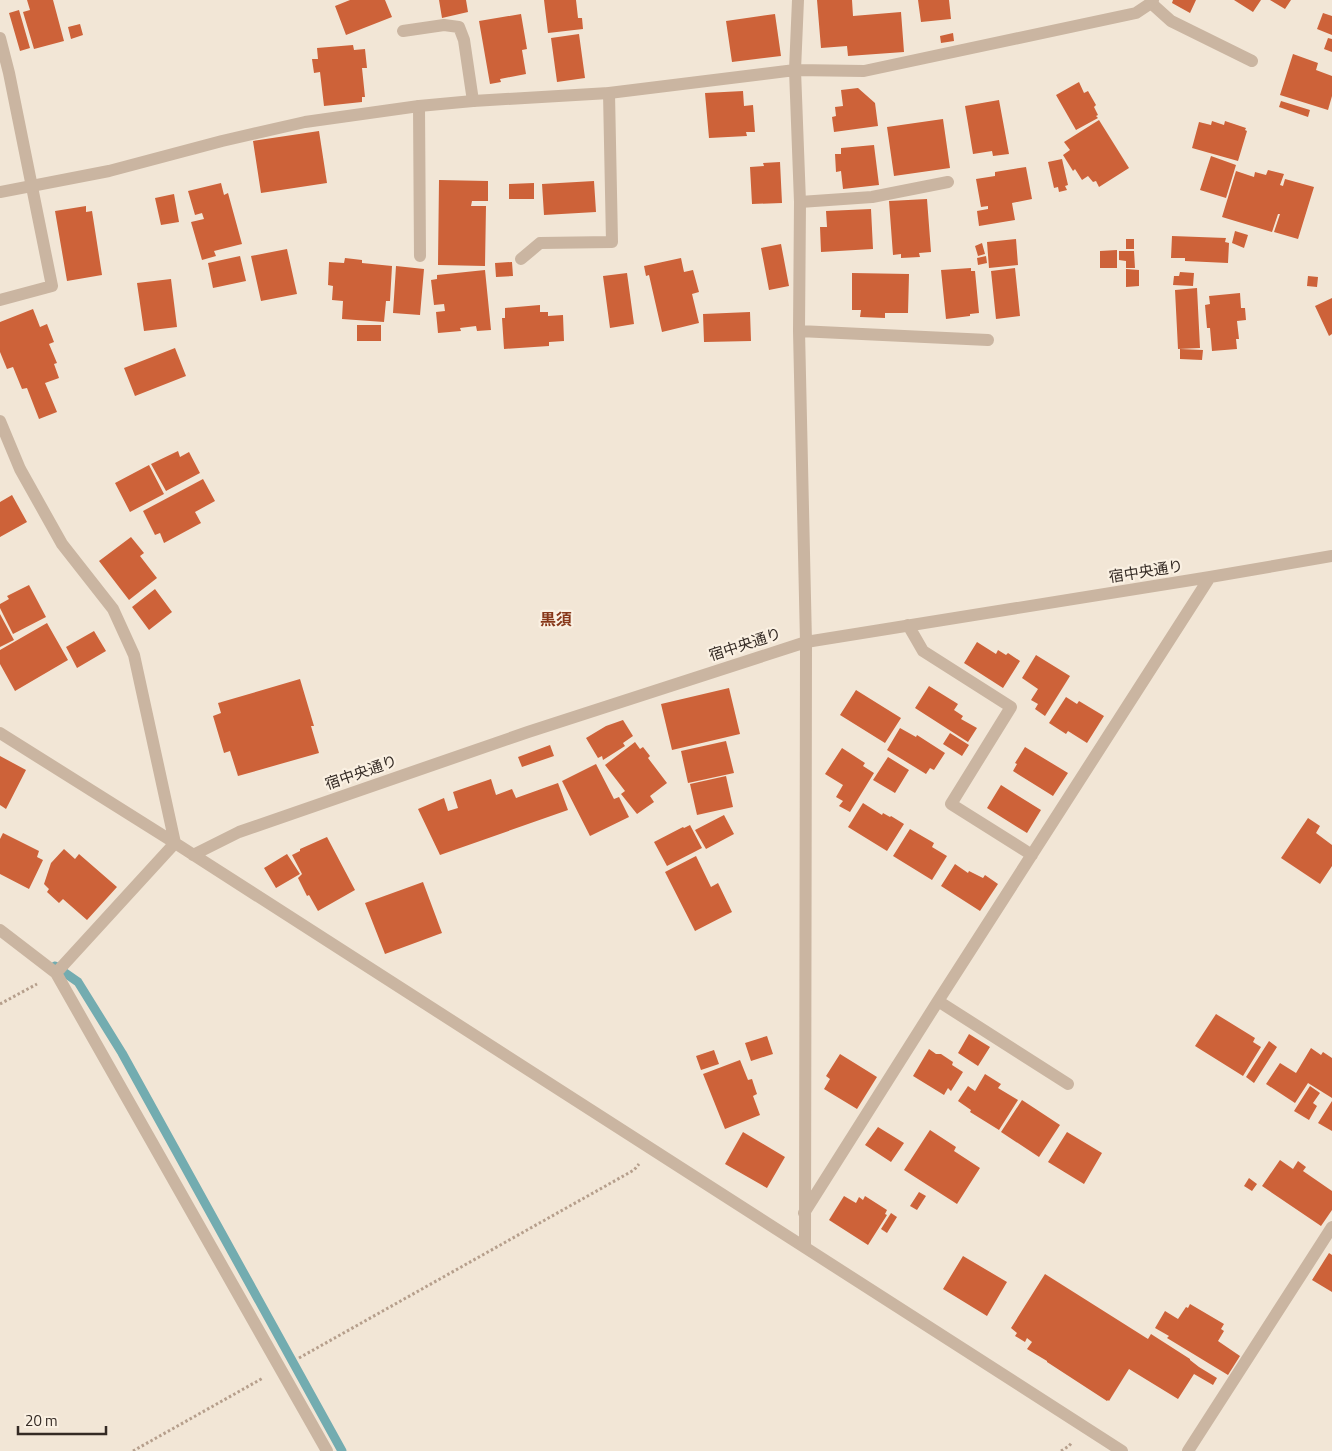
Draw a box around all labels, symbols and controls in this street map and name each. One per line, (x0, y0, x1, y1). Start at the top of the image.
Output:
street label: 宿中央通り (1107, 554, 1185, 588)
district label: 黒須 (540, 607, 572, 631)
street label: 宿中央通り (706, 621, 784, 667)
street label: 宿中央通り (322, 749, 400, 795)
scale bar (18, 1404, 105, 1436)
text: 20 m (25, 1409, 58, 1432)

